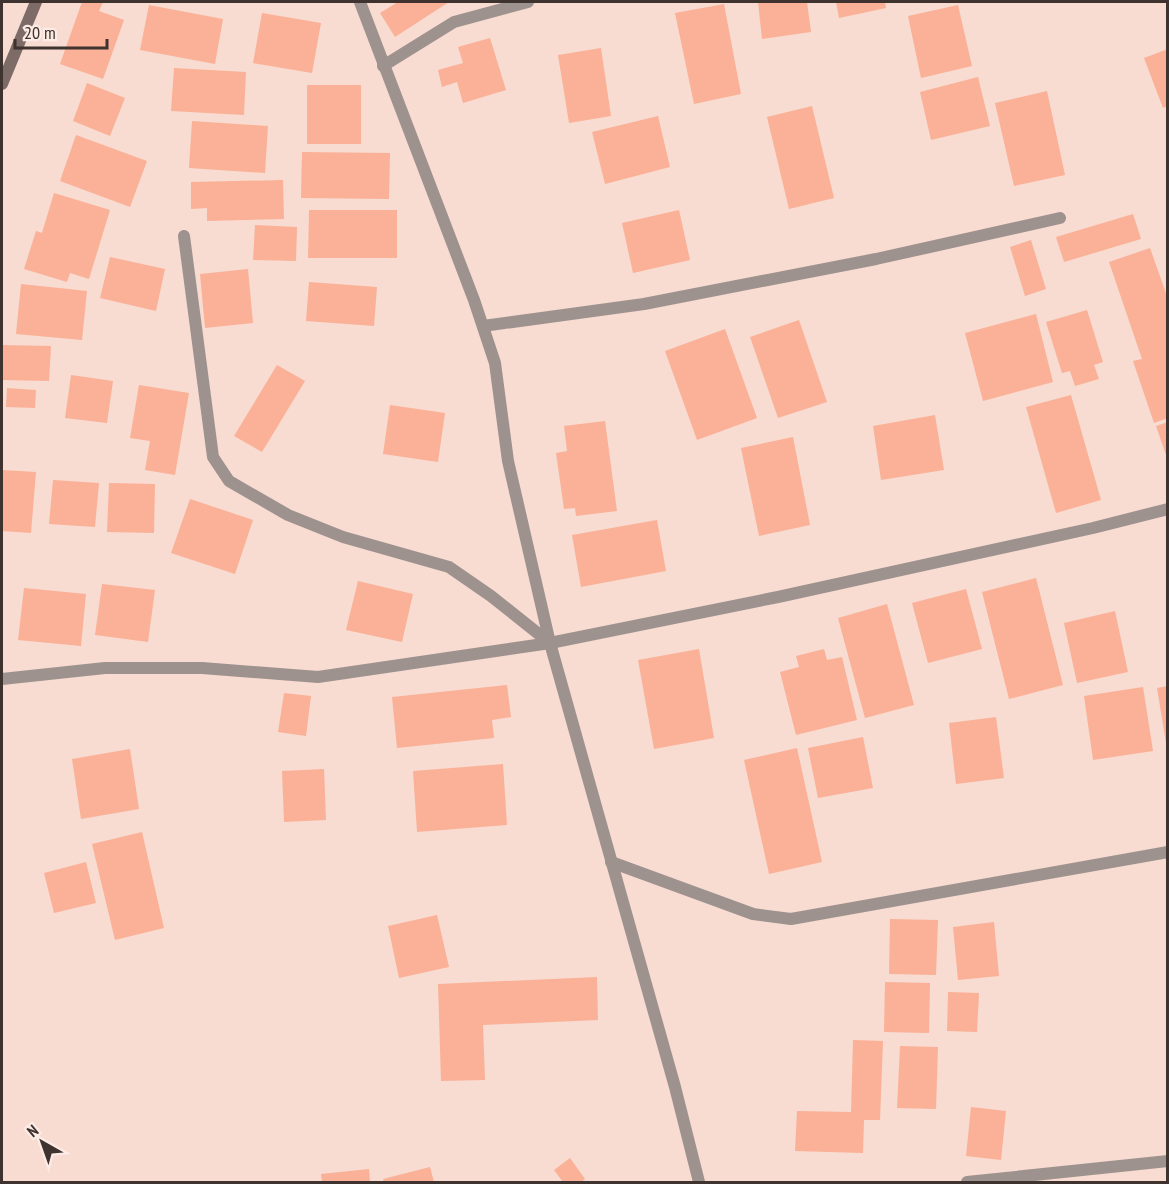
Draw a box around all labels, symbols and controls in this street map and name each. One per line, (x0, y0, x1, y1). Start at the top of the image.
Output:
scale bar (15, 12, 106, 50)
text: 20 m (24, 21, 56, 44)
north arrow (12, 1112, 72, 1172)
text: N (23, 1120, 42, 1141)

